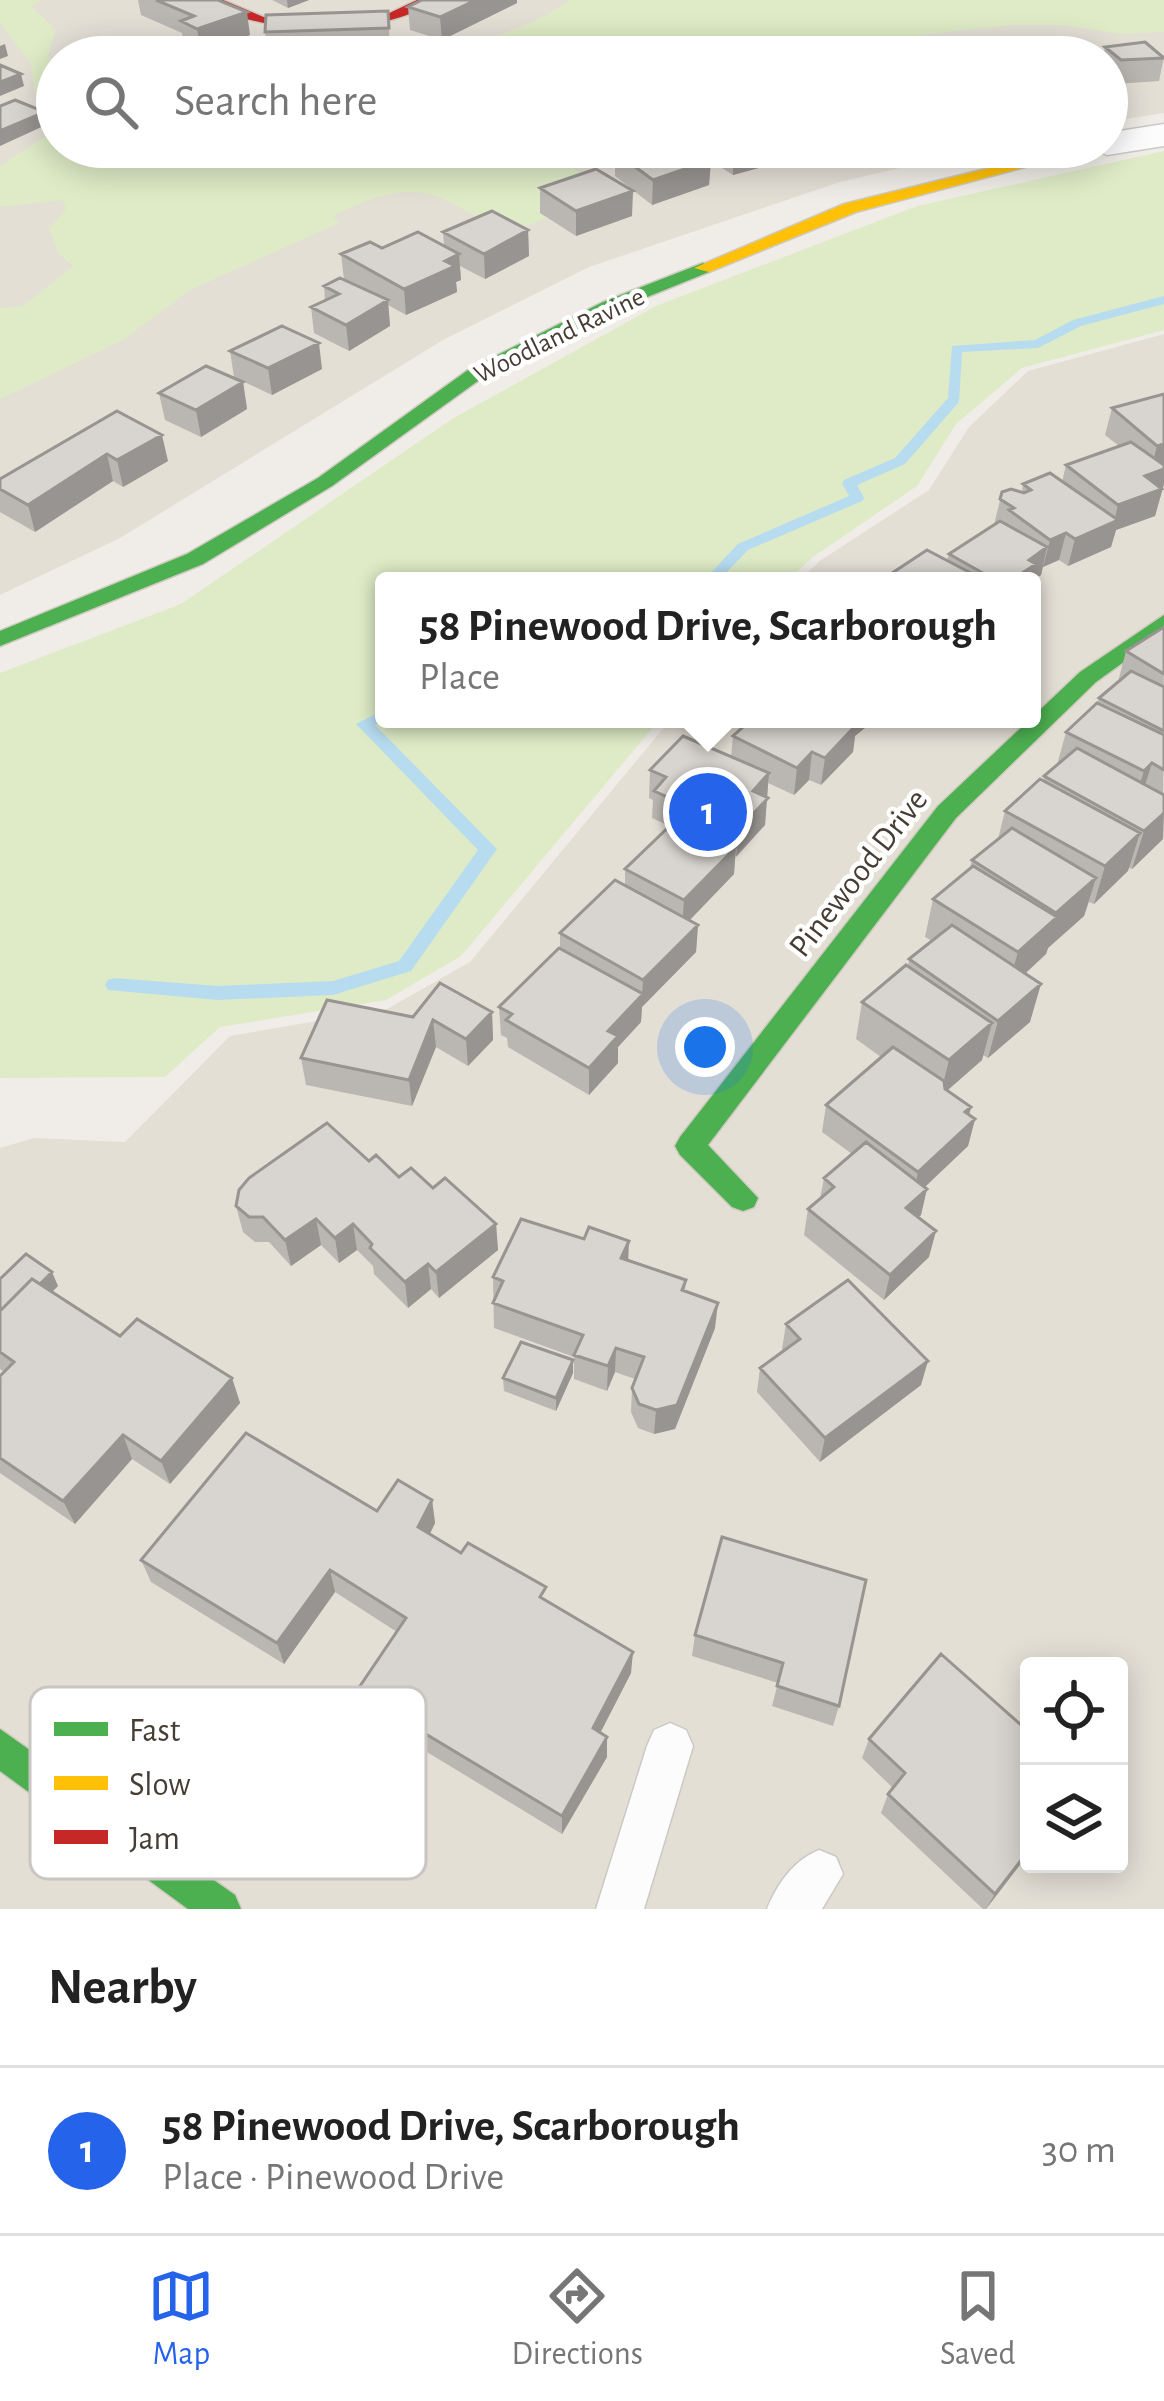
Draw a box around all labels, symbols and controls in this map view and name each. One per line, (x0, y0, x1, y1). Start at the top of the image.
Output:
search box (36, 36, 1128, 168)
icon: search (78, 69, 144, 135)
text: Search here (174, 79, 377, 124)
street label: Woodland Ravine (470, 283, 649, 388)
popup (375, 572, 1041, 728)
text: 58 Pinewood Drive, Scarborough (419, 604, 997, 649)
text: Place (419, 658, 500, 697)
pin: 1 (669, 767, 747, 857)
street label: Pinewood Drive (784, 783, 934, 964)
your location (675, 1017, 735, 1077)
map controls (1020, 1657, 1128, 1873)
button: locate (1020, 1657, 1128, 1765)
legend (30, 1687, 426, 1879)
text: Fast (129, 1715, 181, 1748)
button: layers (1020, 1765, 1128, 1873)
text: Slow (129, 1769, 190, 1802)
text: Jam (129, 1823, 180, 1856)
text: Nearby (48, 1962, 197, 2013)
text: 58 Pinewood Drive, Scarborough (162, 2104, 740, 2149)
text: 1 (80, 2131, 94, 2170)
text: 30 m (1042, 2131, 1116, 2170)
text: Place · Pinewood Drive (162, 2158, 504, 2197)
tab: Map (148, 2263, 214, 2375)
tab: Directions (511, 2263, 643, 2375)
tab: Saved (940, 2263, 1015, 2375)

